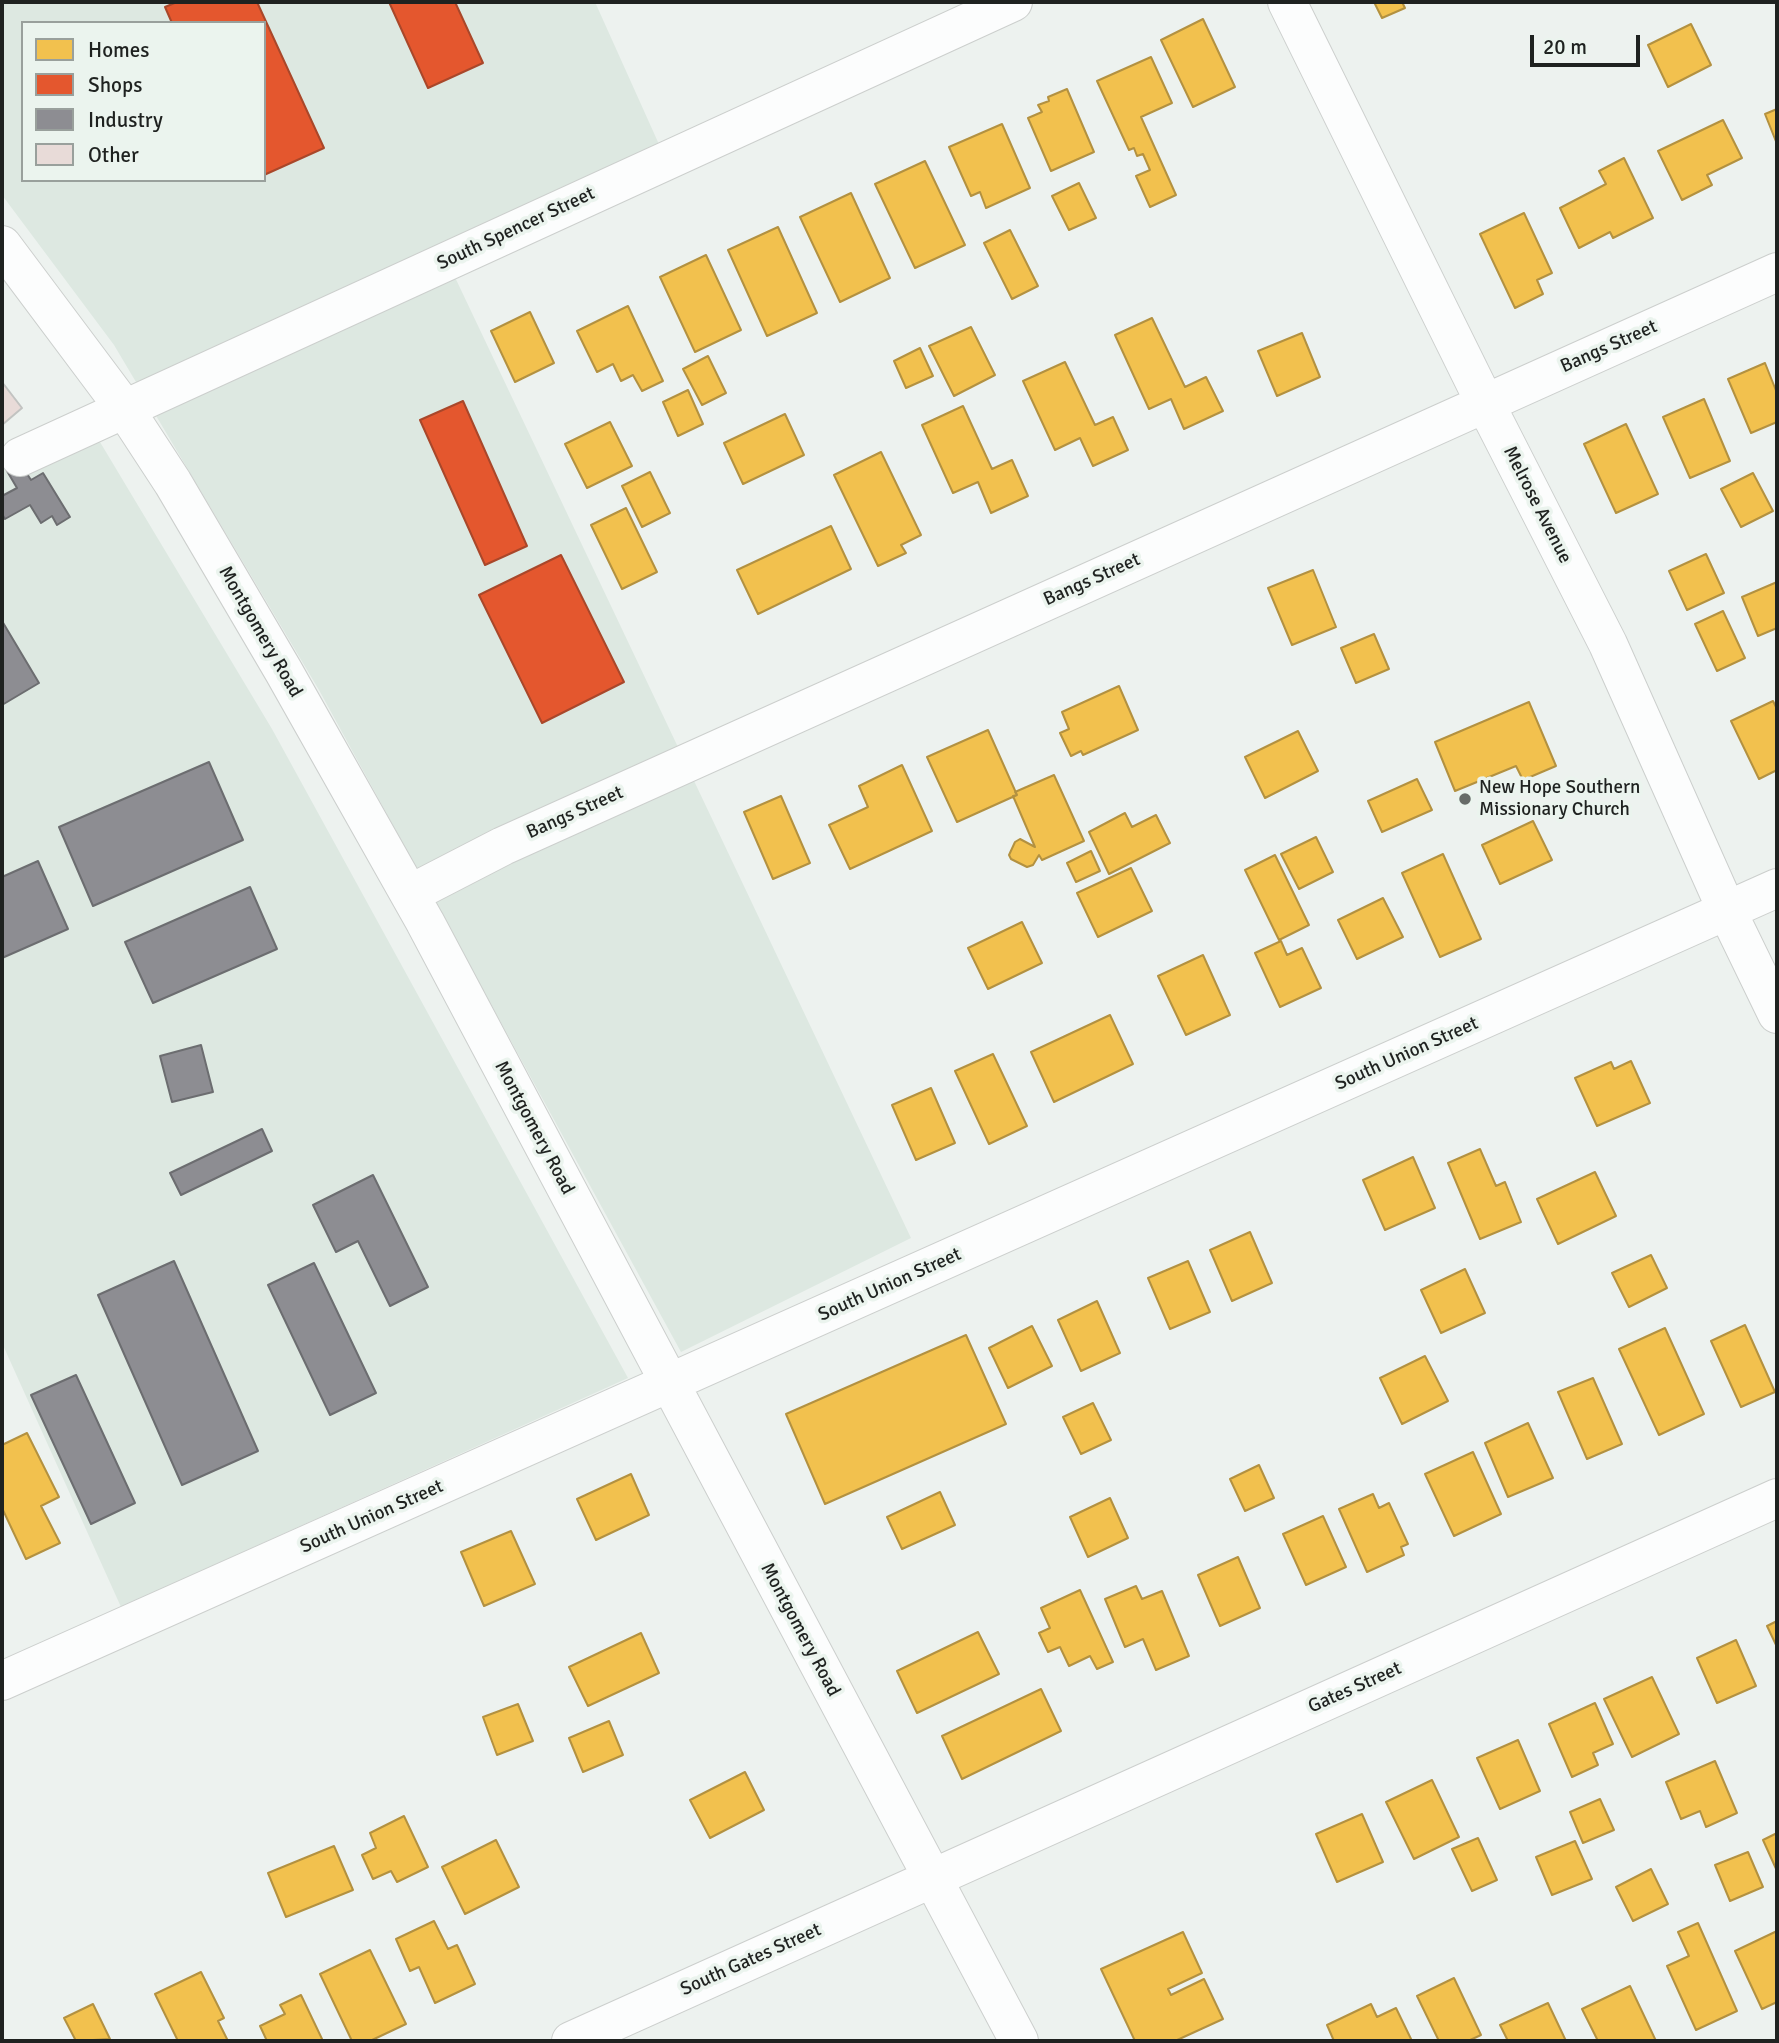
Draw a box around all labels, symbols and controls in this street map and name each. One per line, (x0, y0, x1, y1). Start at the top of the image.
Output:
legend (21, 21, 266, 182)
scale bar (1534, 21, 1644, 65)
text: 20 m (1543, 34, 1587, 60)
text: Homes (88, 37, 150, 63)
text: Shops (88, 72, 142, 98)
text: Industry (88, 107, 163, 133)
text: Other (88, 142, 139, 168)
street label: South Spencer Street (433, 182, 599, 276)
street label: Bangs Street (1557, 316, 1661, 378)
street label: Melrose Avenue (1498, 443, 1576, 567)
street label: Bangs Street (1040, 549, 1144, 611)
street label: Montgomery Road (213, 562, 307, 702)
place label: New Hope Southern Missionary Church (1479, 777, 1640, 821)
street label: Bangs Street (523, 782, 627, 844)
marker: New Hope Southern Missionary Church (1457, 791, 1473, 807)
street label: South Union Street (1332, 1012, 1482, 1096)
street label: Montgomery Road (489, 1057, 579, 1199)
street label: South Union Street (815, 1243, 965, 1327)
street label: South Union Street (297, 1475, 447, 1559)
street label: Montgomery Road (755, 1559, 845, 1701)
street label: Gates Street (1305, 1657, 1405, 1719)
street label: South Gates Street (677, 1919, 825, 2001)

